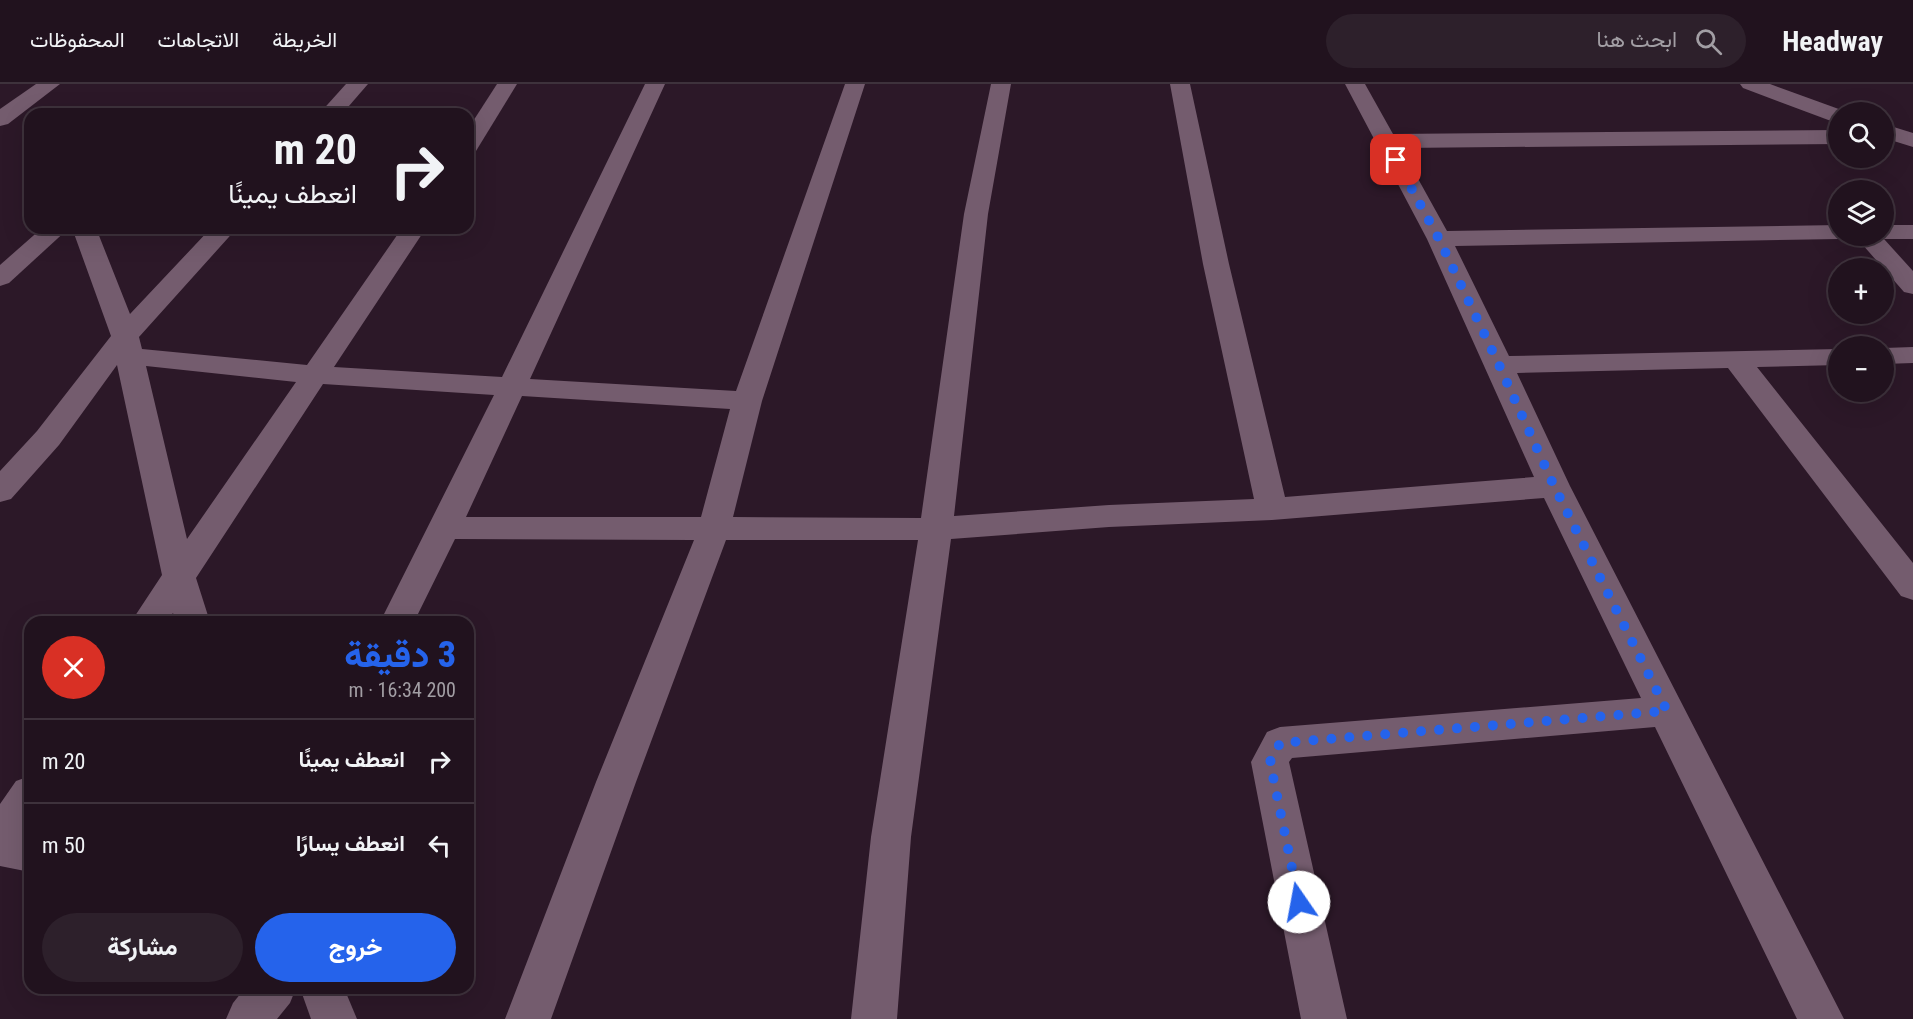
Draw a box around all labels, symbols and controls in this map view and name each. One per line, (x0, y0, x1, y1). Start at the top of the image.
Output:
search box (1326, 14, 1746, 68)
icon: search (1692, 25, 1725, 58)
text: Headway (1782, 25, 1883, 58)
text: ابحث هنا (1597, 27, 1677, 52)
text: المحفوظات (30, 28, 125, 52)
text: الاتجاهات (158, 28, 239, 52)
text: الخريطة (272, 28, 337, 52)
map controls (1828, 102, 1894, 402)
button: search (1828, 102, 1894, 168)
text: 20 m (274, 125, 357, 174)
icon: right (378, 132, 456, 210)
pin (1370, 134, 1421, 185)
icon: arrive (1379, 143, 1412, 176)
text: انعطف يمينًا (228, 178, 357, 210)
button: layers (1828, 180, 1894, 246)
button: + (1828, 258, 1894, 324)
button: − (1828, 336, 1894, 402)
text: 3 دقيقة (344, 634, 456, 676)
button: close (42, 636, 105, 699)
text: 200 m · 16:34 (349, 678, 456, 702)
icon: right (423, 745, 456, 778)
text: انعطف يمينًا (299, 747, 405, 772)
text: 20 m (42, 749, 85, 774)
icon: left (423, 829, 456, 862)
text: انعطف يسارًا (296, 831, 405, 856)
text: 50 m (42, 833, 85, 858)
position arrow (1267, 870, 1331, 934)
button: مشاركة (42, 913, 243, 982)
button: خروج (255, 913, 456, 982)

